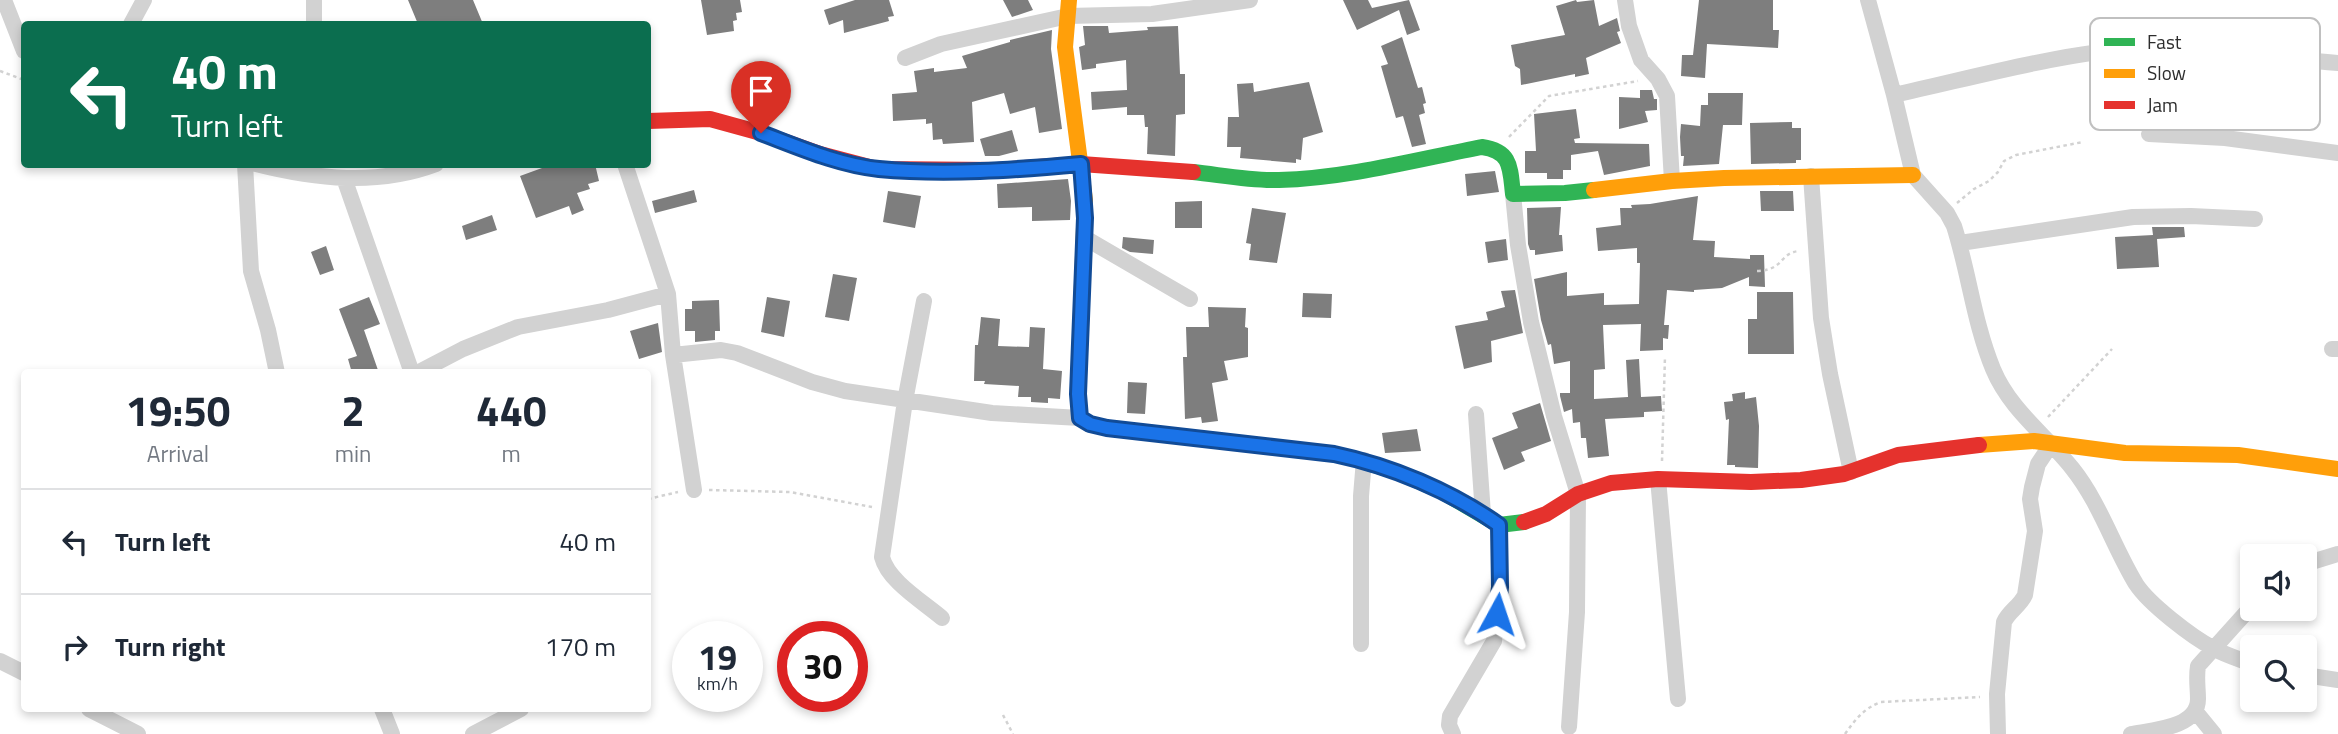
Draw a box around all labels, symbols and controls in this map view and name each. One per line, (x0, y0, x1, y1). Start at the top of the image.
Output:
legend (2090, 18, 2320, 130)
text: Fast (2147, 27, 2182, 56)
text: 40 m (171, 33, 278, 108)
icon: left (56, 49, 147, 140)
text: Slow (2147, 58, 2186, 87)
pin (731, 61, 791, 133)
icon: arrive (742, 72, 780, 110)
text: Jam (2147, 90, 2178, 119)
text: Turn left (171, 101, 283, 149)
text: 19:50 (125, 378, 230, 442)
text: 2 (341, 378, 365, 442)
text: 440 (476, 378, 546, 442)
text: Arrival (147, 436, 209, 471)
text: min (335, 436, 371, 471)
text: m (502, 436, 521, 471)
text: Turn left (115, 522, 210, 561)
text: 40 m (559, 522, 616, 561)
icon: left (56, 523, 94, 561)
map controls (2240, 544, 2317, 712)
button: sound (2240, 544, 2317, 621)
position arrow (1460, 577, 1534, 651)
speed limit sign: 30 (777, 621, 868, 712)
text: Turn right (115, 627, 226, 666)
text: 170 m (545, 627, 616, 666)
icon: right (56, 628, 94, 666)
text: 19 (698, 630, 737, 684)
button: search (2240, 635, 2317, 712)
text: km/h (697, 670, 738, 697)

